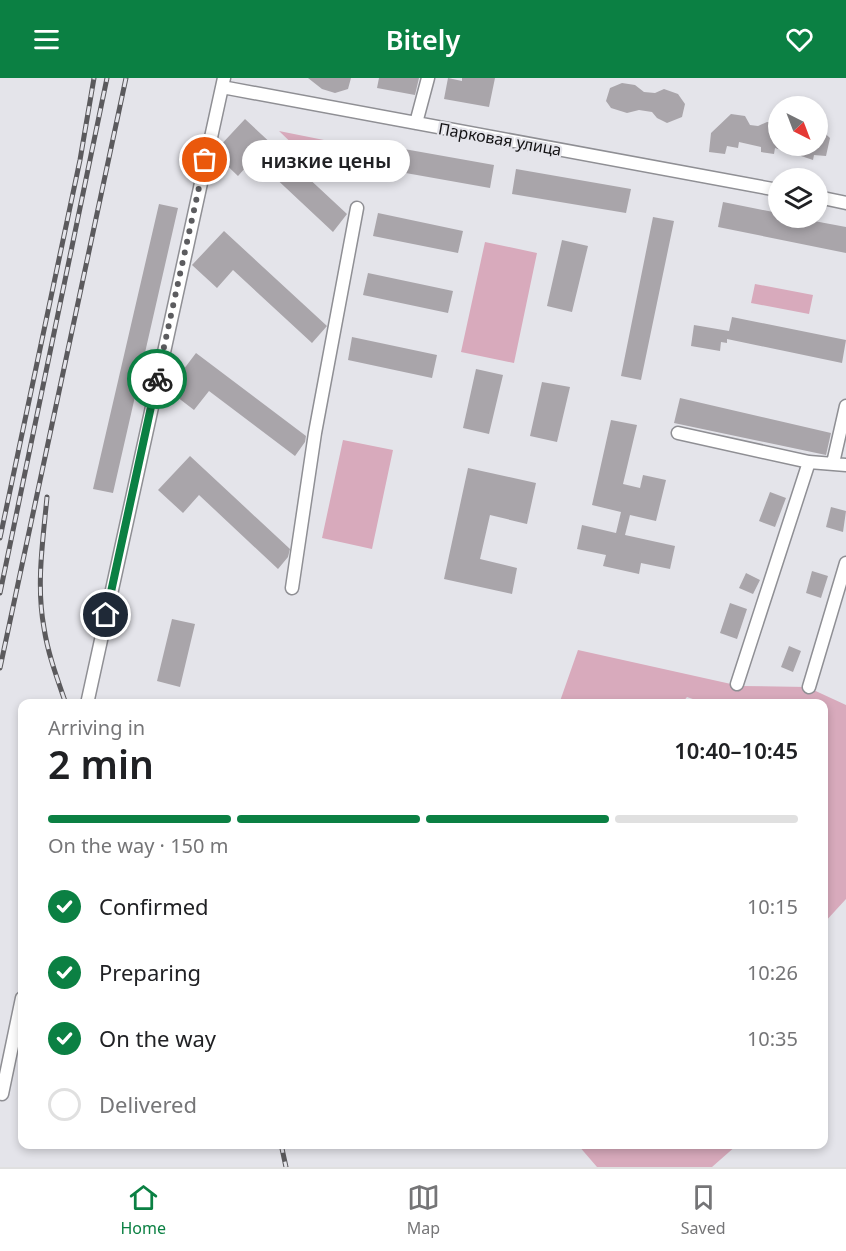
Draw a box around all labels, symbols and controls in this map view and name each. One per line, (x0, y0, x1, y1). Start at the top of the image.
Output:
text: Bitely (386, 21, 460, 58)
icon: menu (30, 23, 63, 56)
icon: heart (783, 23, 816, 56)
north arrow (768, 96, 828, 156)
map controls (768, 96, 828, 228)
street label: Парковая улица (437, 117, 563, 161)
pin (179, 134, 230, 185)
callout: низкие цены (241, 139, 409, 181)
icon: bag (188, 143, 221, 176)
text: низкие цены (261, 147, 391, 174)
button: layers (768, 168, 828, 228)
courier (127, 349, 187, 409)
icon: bike (141, 363, 174, 396)
pin (80, 589, 131, 640)
icon: home (89, 598, 122, 631)
text: Arriving in (48, 714, 145, 741)
text: 10:40–10:45 (674, 735, 798, 765)
text: 2 min (48, 737, 154, 790)
text: On the way · 150 m (48, 832, 228, 859)
icon: check (48, 890, 81, 923)
text: Confirmed (99, 891, 209, 921)
text: 10:15 (747, 893, 798, 920)
icon: check (48, 956, 81, 989)
text: Preparing (99, 957, 201, 987)
text: 10:26 (747, 959, 798, 986)
icon: check (48, 1022, 81, 1055)
text: On the way (99, 1023, 216, 1053)
text: 10:35 (747, 1025, 798, 1052)
text: Delivered (99, 1089, 197, 1119)
tab: Home (120, 1181, 166, 1239)
tab: Map (407, 1181, 440, 1239)
tab: Saved (681, 1181, 726, 1239)

